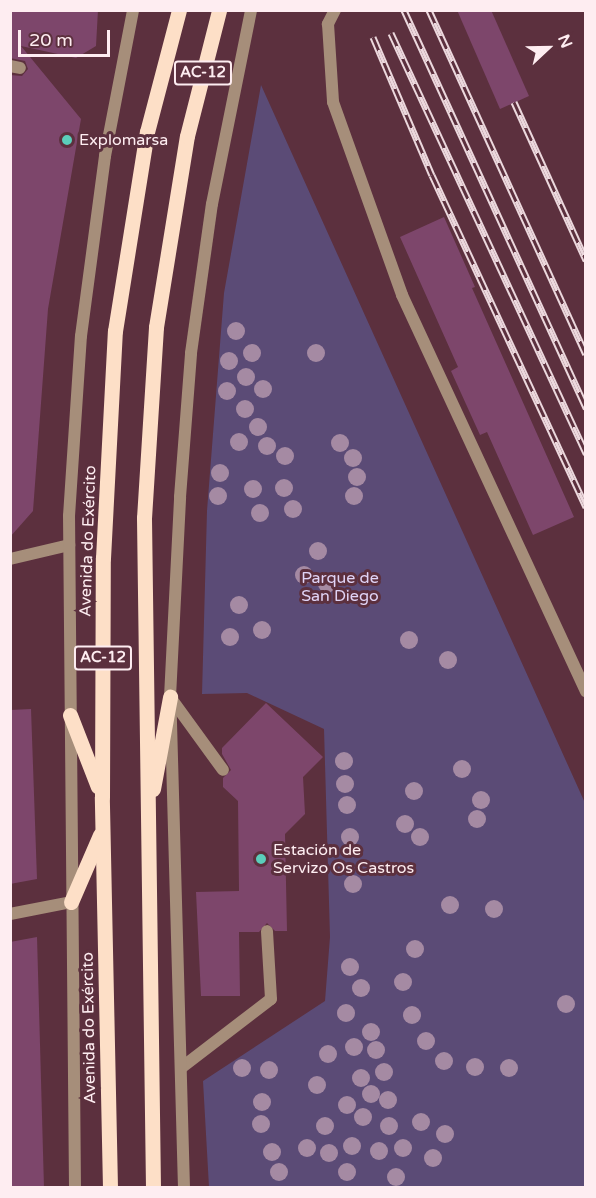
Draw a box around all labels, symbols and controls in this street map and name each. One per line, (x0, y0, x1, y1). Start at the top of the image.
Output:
scale bar (21, 18, 112, 56)
north arrow (518, 18, 578, 78)
text: 20 m (29, 29, 73, 51)
text: N (553, 32, 576, 51)
road number: AC-12 (173, 61, 233, 85)
place label: Explomarsa (79, 130, 168, 150)
marker: Explomarsa (60, 133, 74, 147)
street label: Avenida do Exército (76, 465, 100, 617)
park label: Parque de San Diego (301, 568, 379, 606)
road number: AC-12 (73, 646, 133, 670)
place label: Estación de Servizo Os Castros (273, 840, 414, 878)
marker: Estación de Servizo Os Castros (254, 852, 268, 866)
street label: Avenida do Exército (78, 952, 100, 1104)

